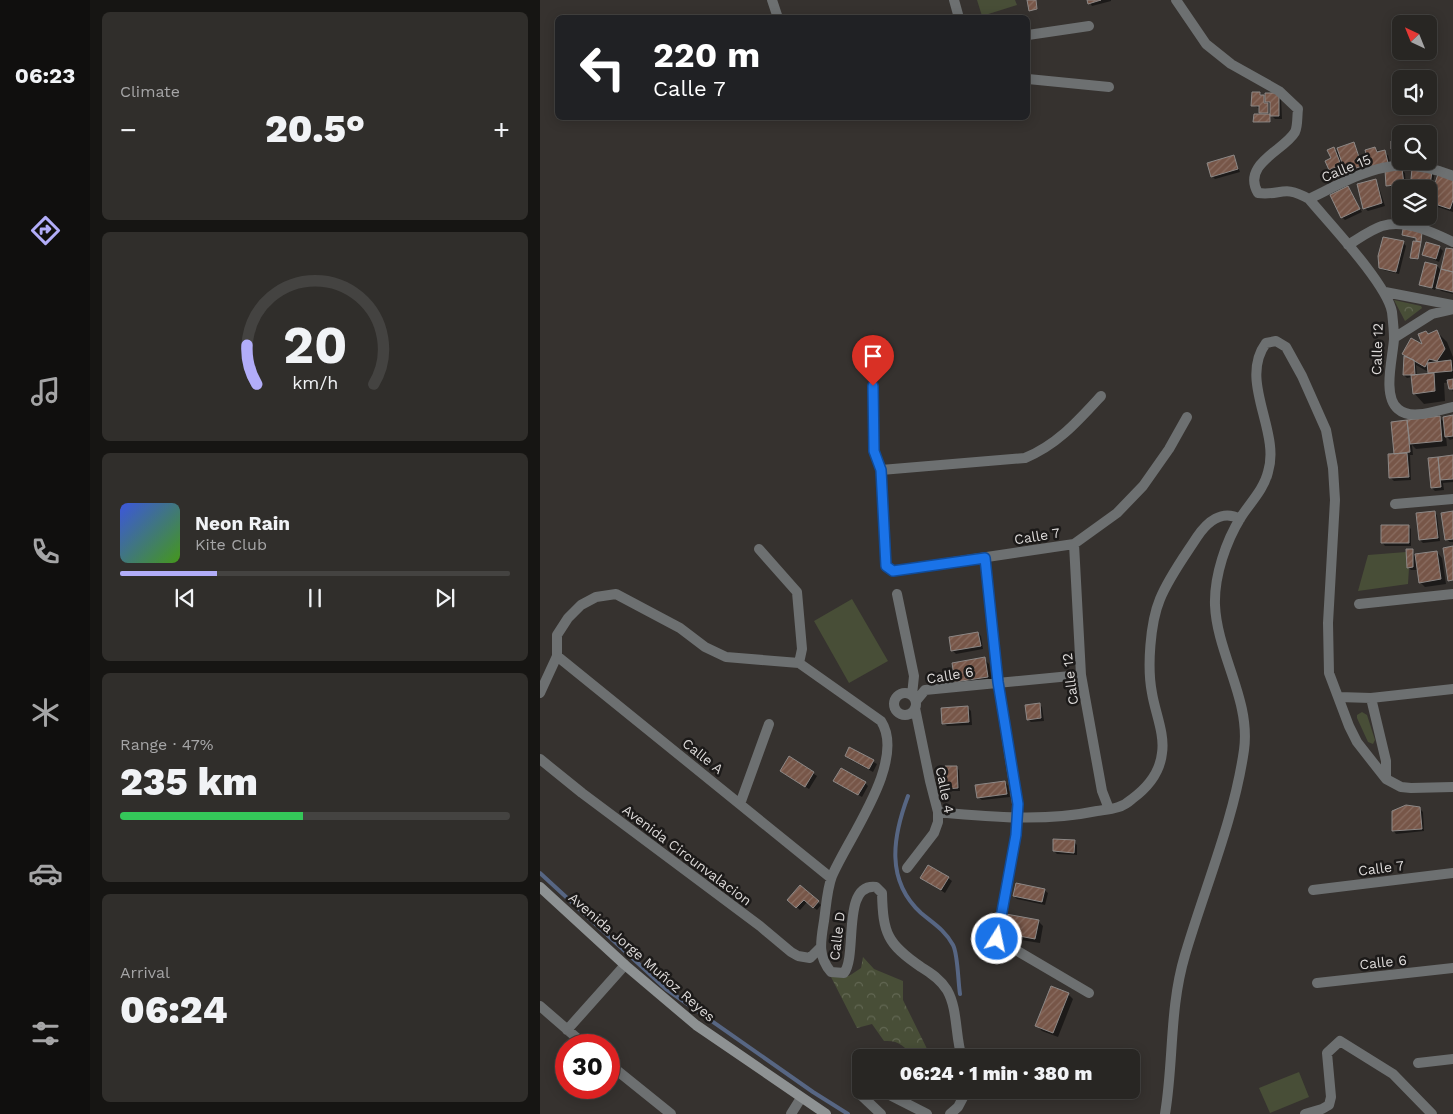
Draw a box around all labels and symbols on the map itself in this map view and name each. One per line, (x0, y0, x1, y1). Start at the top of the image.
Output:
north arrow (1392, 15, 1438, 60)
street label: Calle 15 (1319, 151, 1373, 185)
street label: Calle 12 (1368, 323, 1386, 375)
pin (852, 335, 894, 386)
street label: Calle 7 (1013, 524, 1061, 548)
street label: Calle 12 (1059, 652, 1081, 706)
street label: Calle 6 (925, 663, 975, 687)
street label: Calle A (679, 735, 727, 777)
street label: Calle 4 (933, 765, 957, 815)
street label: Avenida Circunvalacion (619, 801, 755, 909)
street label: Calle 7 (1357, 857, 1405, 879)
street label: Avenida Jorge Muñoz Reyes (566, 889, 718, 1025)
street label: Calle D (826, 911, 848, 961)
position arrow (970, 912, 1022, 964)
street label: Calle 6 (1359, 952, 1407, 972)
speed limit sign: 30 (555, 1034, 620, 1099)

